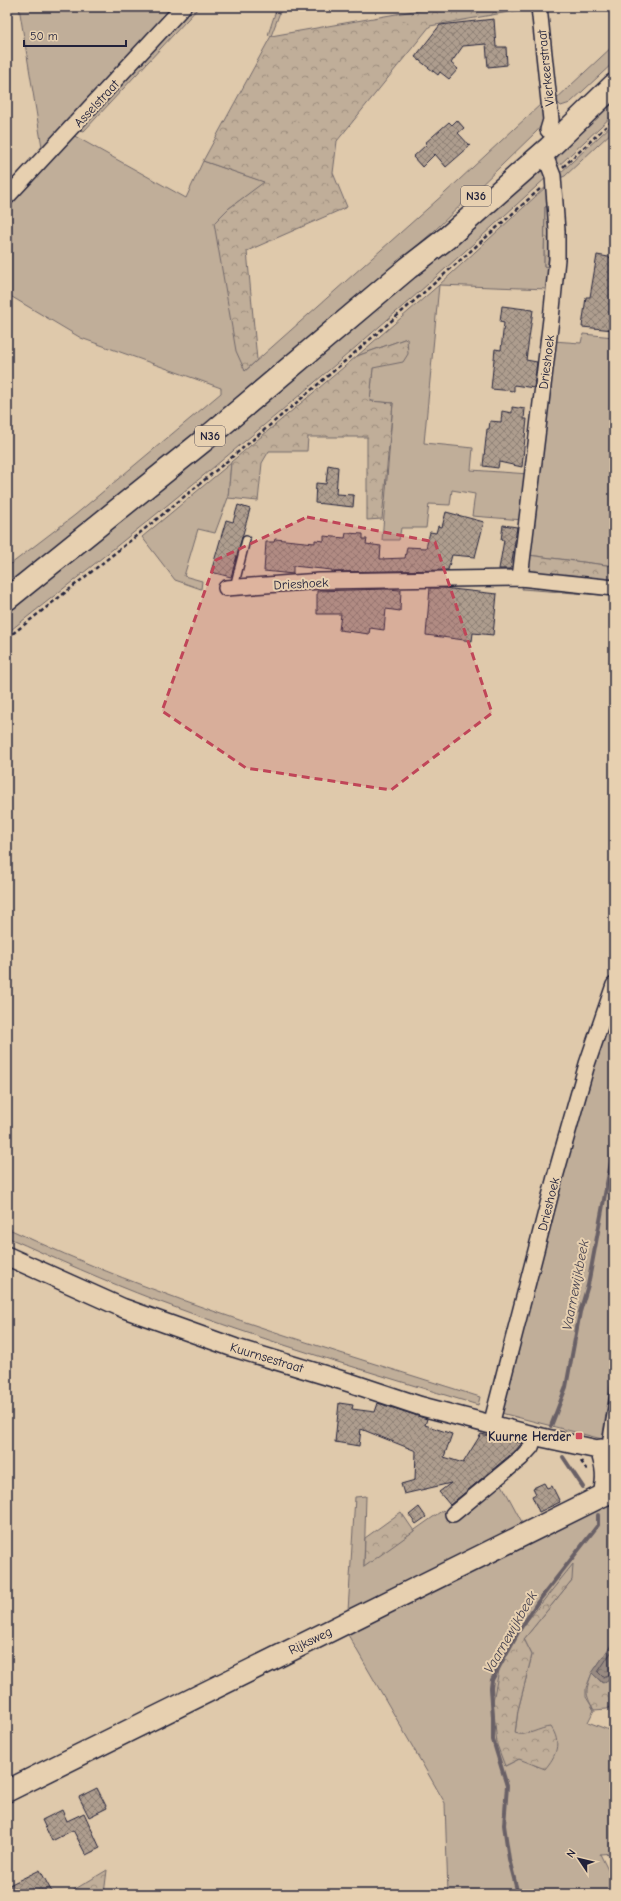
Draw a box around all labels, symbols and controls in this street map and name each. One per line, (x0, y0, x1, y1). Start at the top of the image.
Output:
scale bar (24, 22, 126, 48)
street label: Vierkeerstraat (534, 28, 557, 107)
text: 50 m (30, 29, 58, 43)
street label: Asselstraat (71, 76, 123, 130)
road number: N36 (461, 186, 491, 206)
street label: Drieshoek (536, 333, 557, 390)
road number: N36 (195, 426, 225, 446)
street label: Drieshoek (273, 575, 330, 592)
street label: Drieshoek (535, 1175, 563, 1233)
water label: Vaarnewijkbeek (558, 1238, 593, 1332)
street label: Kuurnsestraat (228, 1339, 307, 1376)
place label: Kuurne Herder (488, 1429, 572, 1444)
marker: Kuurne Herder (574, 1431, 584, 1441)
water label: Vaarnewijkbeek (480, 1588, 541, 1676)
street label: Rijksweg (286, 1624, 334, 1657)
north arrow (559, 1839, 599, 1879)
text: N (564, 1847, 579, 1860)

